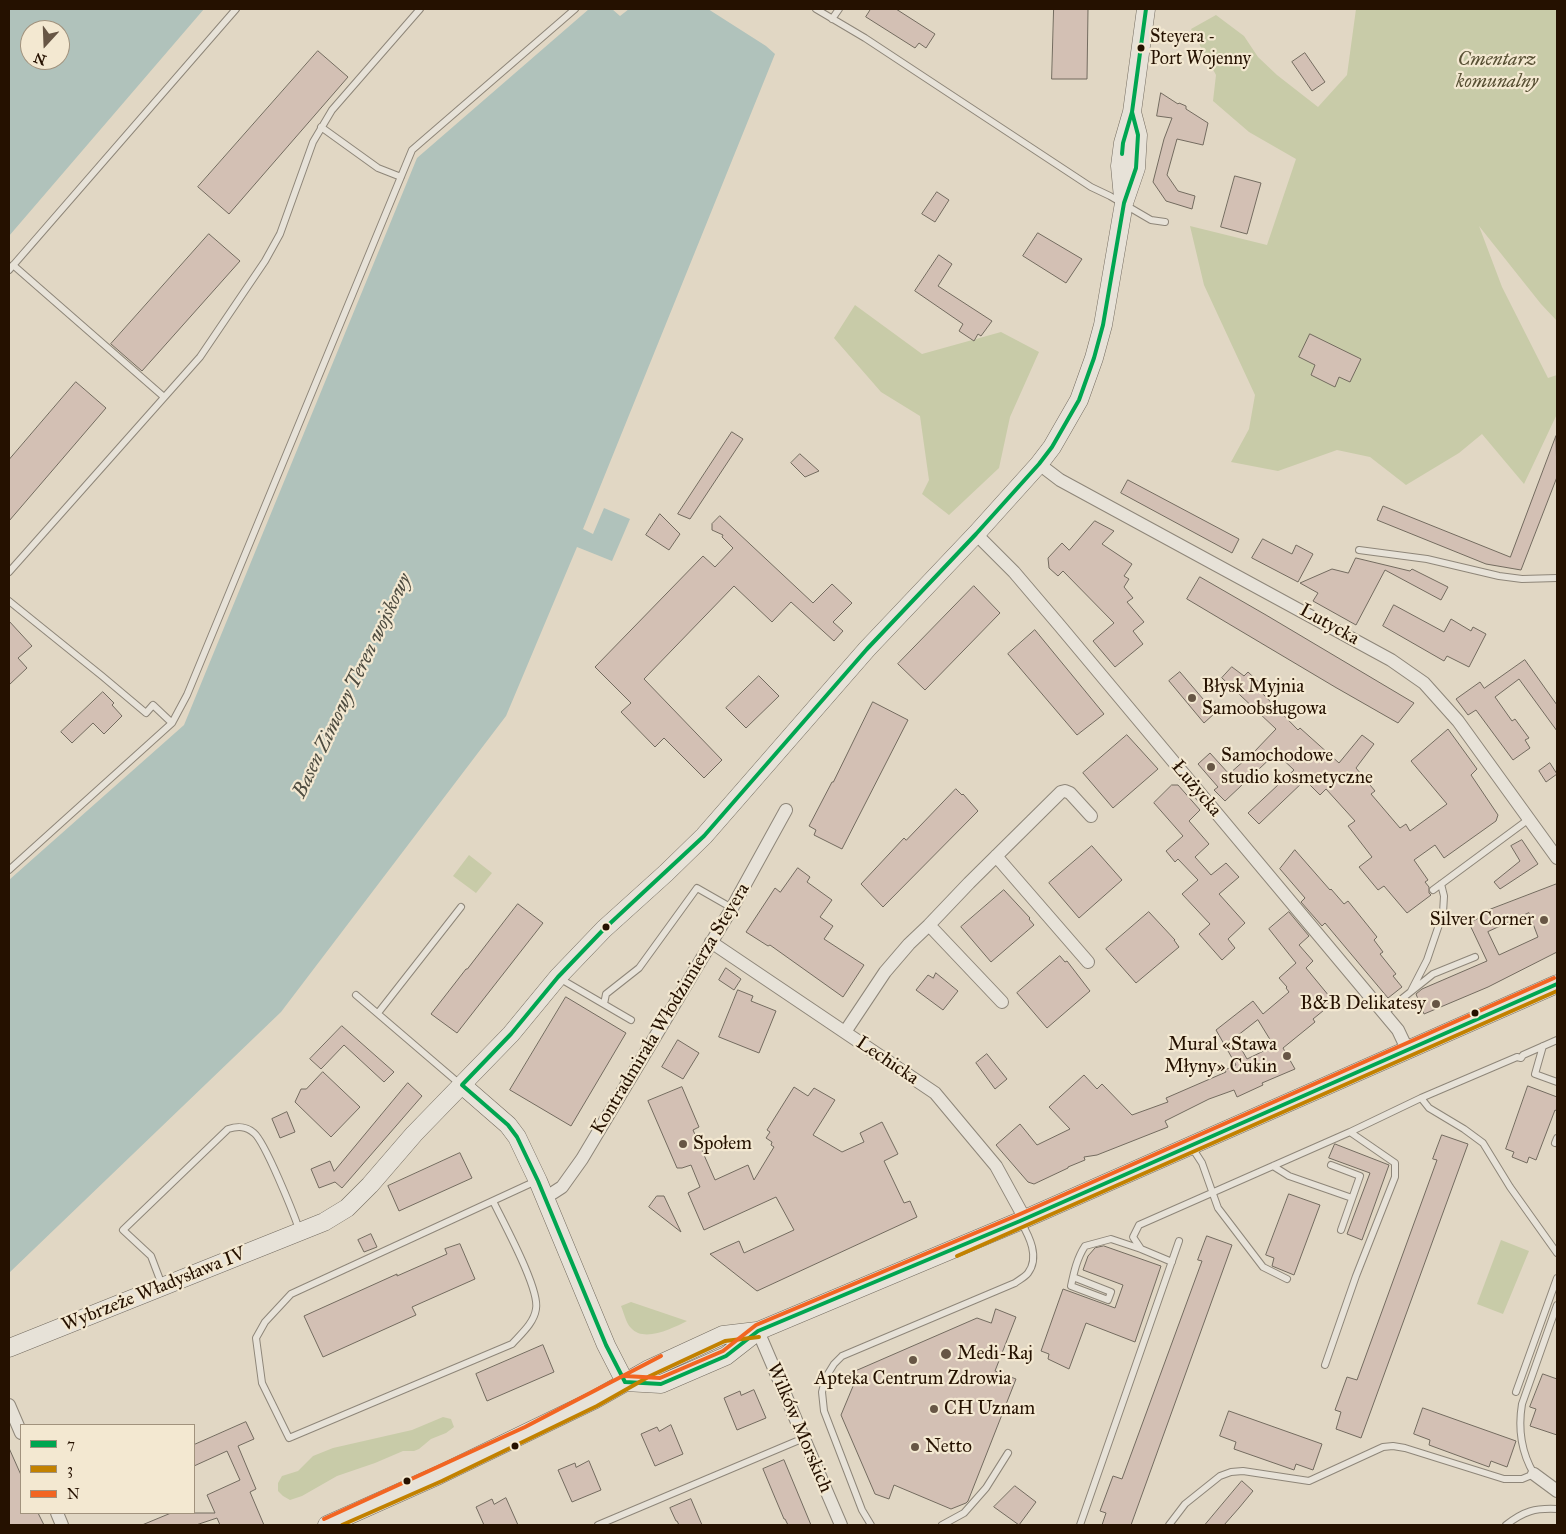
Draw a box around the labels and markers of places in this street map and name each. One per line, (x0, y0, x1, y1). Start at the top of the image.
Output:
place label: Steyera - Port Wojenny (1150, 27, 1251, 70)
marker: Steyera - Port Wojenny (1136, 43, 1146, 53)
place label: Błysk Myjnia Samoobsługowa (1202, 676, 1327, 720)
marker: Błysk Myjnia Samoobsługowa (1186, 692, 1198, 704)
place label: Samochodowe studio kosmetyczne (1221, 745, 1373, 789)
marker: Samochodowe studio kosmetyczne (1205, 761, 1217, 773)
place label: Silver Corner (1430, 909, 1534, 931)
marker: Silver Corner (1538, 914, 1550, 926)
unlabelled marker (601, 922, 611, 932)
place label: B&B Delikatesy (1300, 993, 1426, 1015)
marker: B&B Delikatesy (1430, 998, 1442, 1010)
unlabelled marker (1470, 1008, 1480, 1018)
place label: Mural «Stawa Młyny» Cukin (1164, 1034, 1277, 1078)
marker: Mural «Stawa Młyny» Cukin (1281, 1050, 1293, 1062)
place label: Społem (693, 1133, 752, 1155)
marker: Społem (677, 1138, 689, 1150)
place label: Medi-Raj (957, 1343, 1033, 1365)
marker: Medi-Raj (939, 1347, 953, 1361)
marker: Apteka Centrum Zdrowia (907, 1354, 919, 1366)
place label: Apteka Centrum Zdrowia (815, 1368, 1011, 1390)
place label: CH Uznam (944, 1398, 1035, 1420)
marker: CH Uznam (928, 1403, 940, 1415)
place label: Netto (925, 1436, 972, 1458)
unlabelled marker (510, 1441, 520, 1451)
marker: Netto (909, 1441, 921, 1453)
unlabelled marker (402, 1476, 412, 1486)

